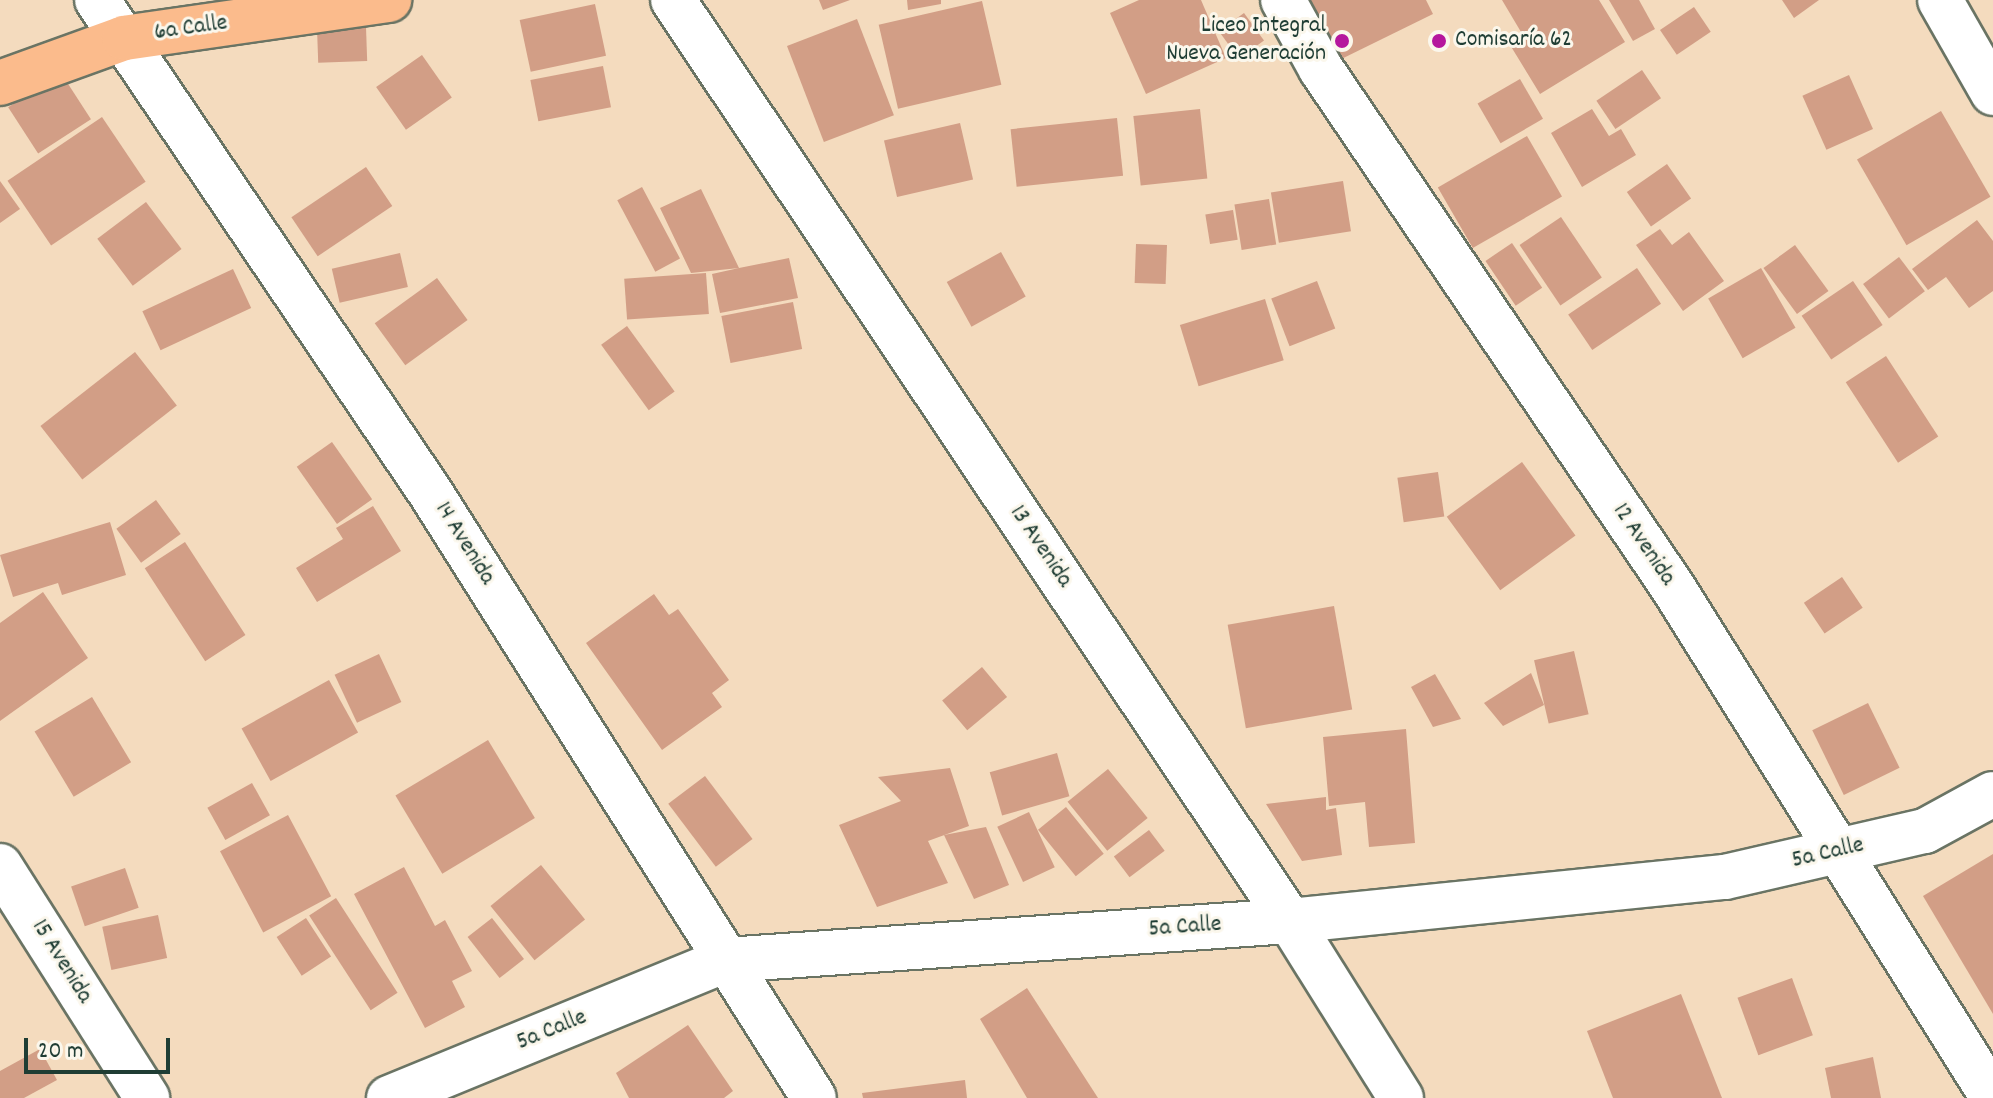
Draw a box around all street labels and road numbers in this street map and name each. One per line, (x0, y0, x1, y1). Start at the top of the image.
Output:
street label: 6a Calle (153, 10, 229, 48)
street label: 14 Avenida (427, 497, 501, 591)
street label: 12 Avenida (1605, 498, 1681, 592)
street label: 13 Avenida (1002, 500, 1078, 594)
street label: 5a Calle (1789, 832, 1867, 876)
street label: 5a Calle (1148, 911, 1222, 945)
street label: 15 Avenida (24, 915, 98, 1009)
street label: 5a Calle (513, 1004, 591, 1058)

